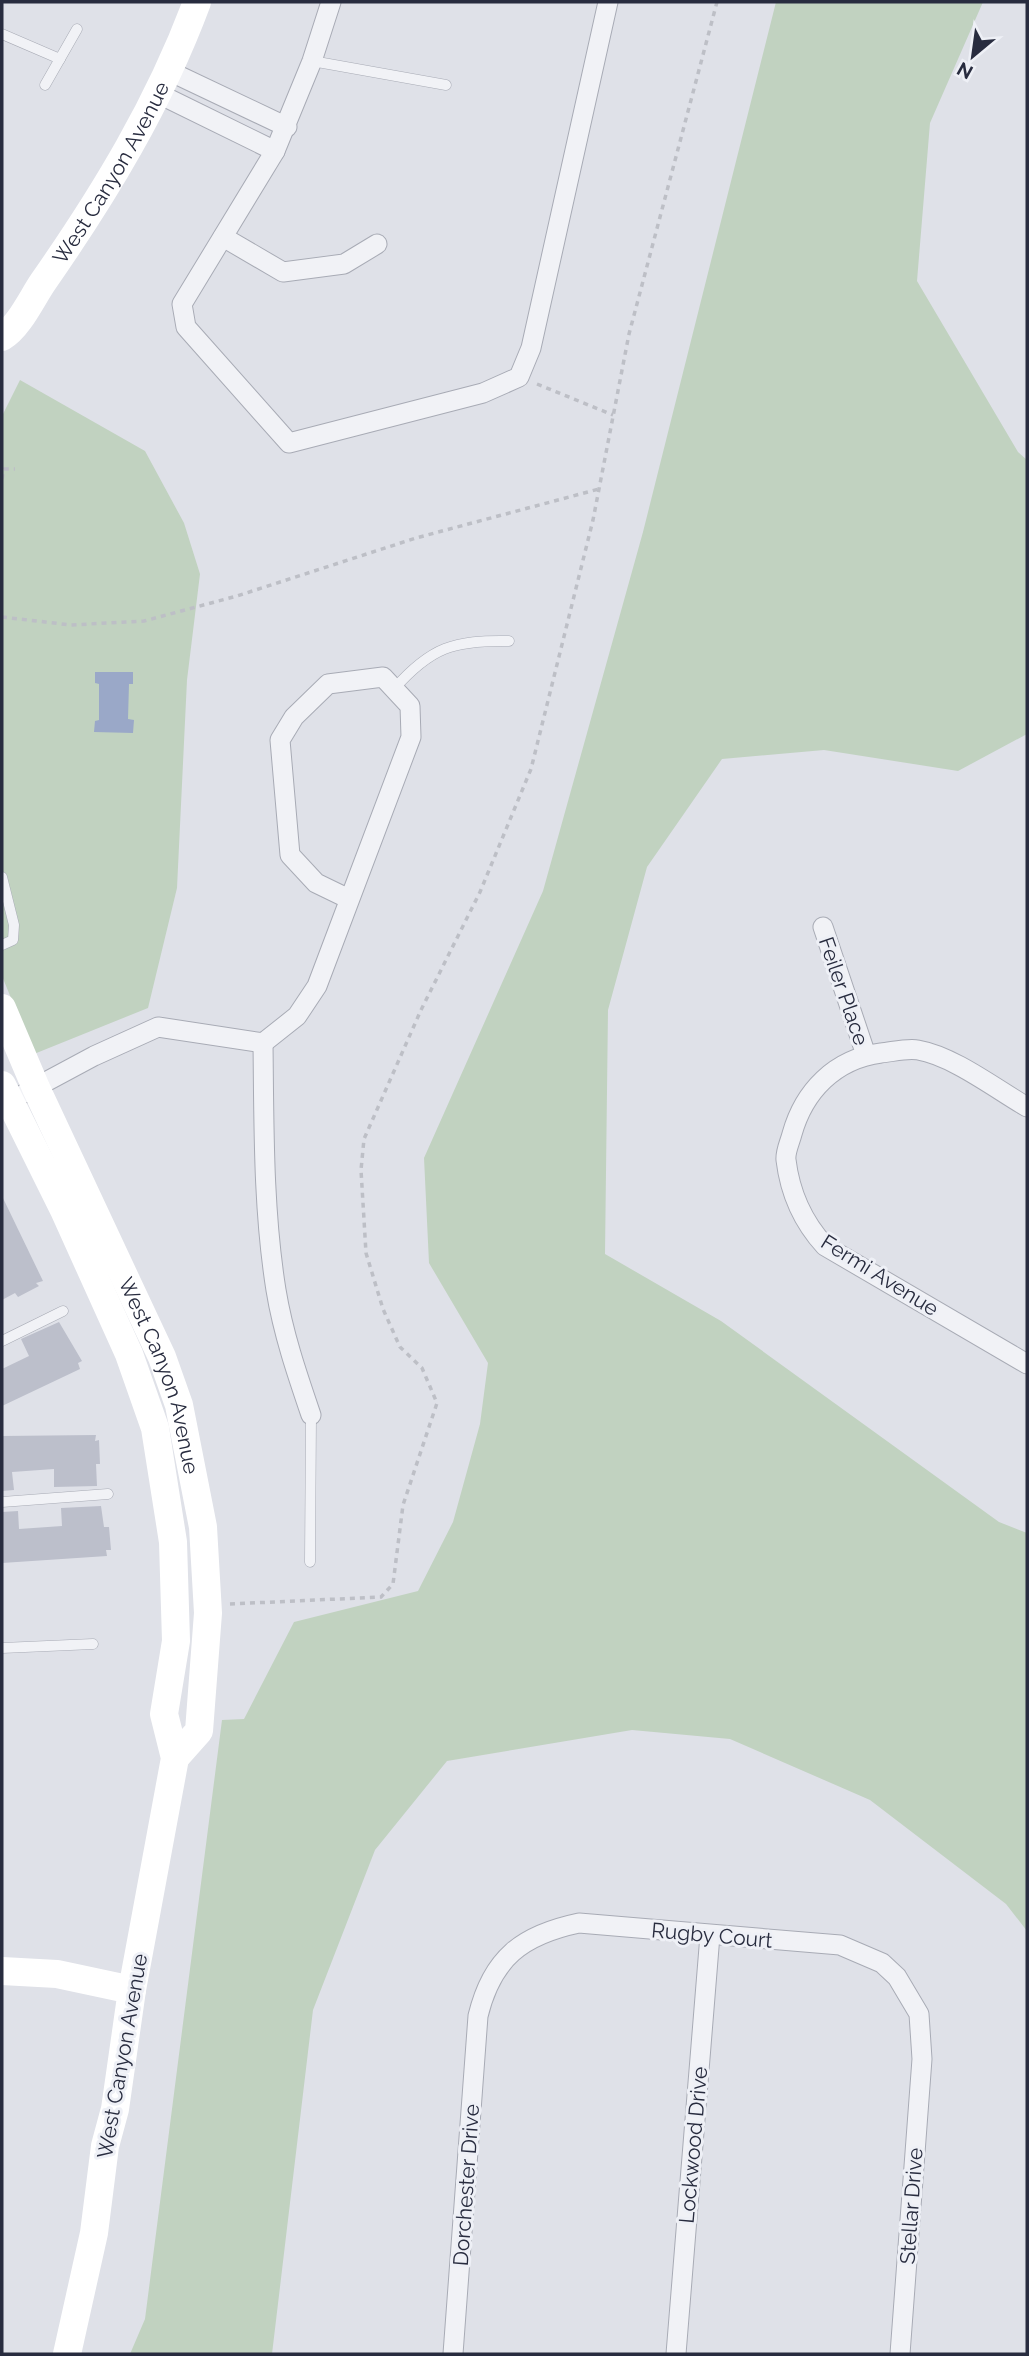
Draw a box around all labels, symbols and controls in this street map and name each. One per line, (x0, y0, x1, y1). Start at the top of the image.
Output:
north arrow (938, 21, 1008, 91)
text: N (953, 58, 976, 84)
street label: West Canyon Avenue (47, 77, 174, 268)
street label: Feiler Place (814, 934, 874, 1048)
street label: Fermi Avenue (817, 1229, 943, 1321)
street label: West Canyon Avenue (114, 1273, 205, 1476)
street label: Rugby Court (650, 1917, 774, 1953)
street label: West Canyon Avenue (92, 1952, 152, 2160)
street label: Lockwood Drive (674, 2066, 712, 2224)
street label: Dorchester Drive (448, 2103, 484, 2267)
street label: Stellar Drive (894, 2147, 928, 2265)

